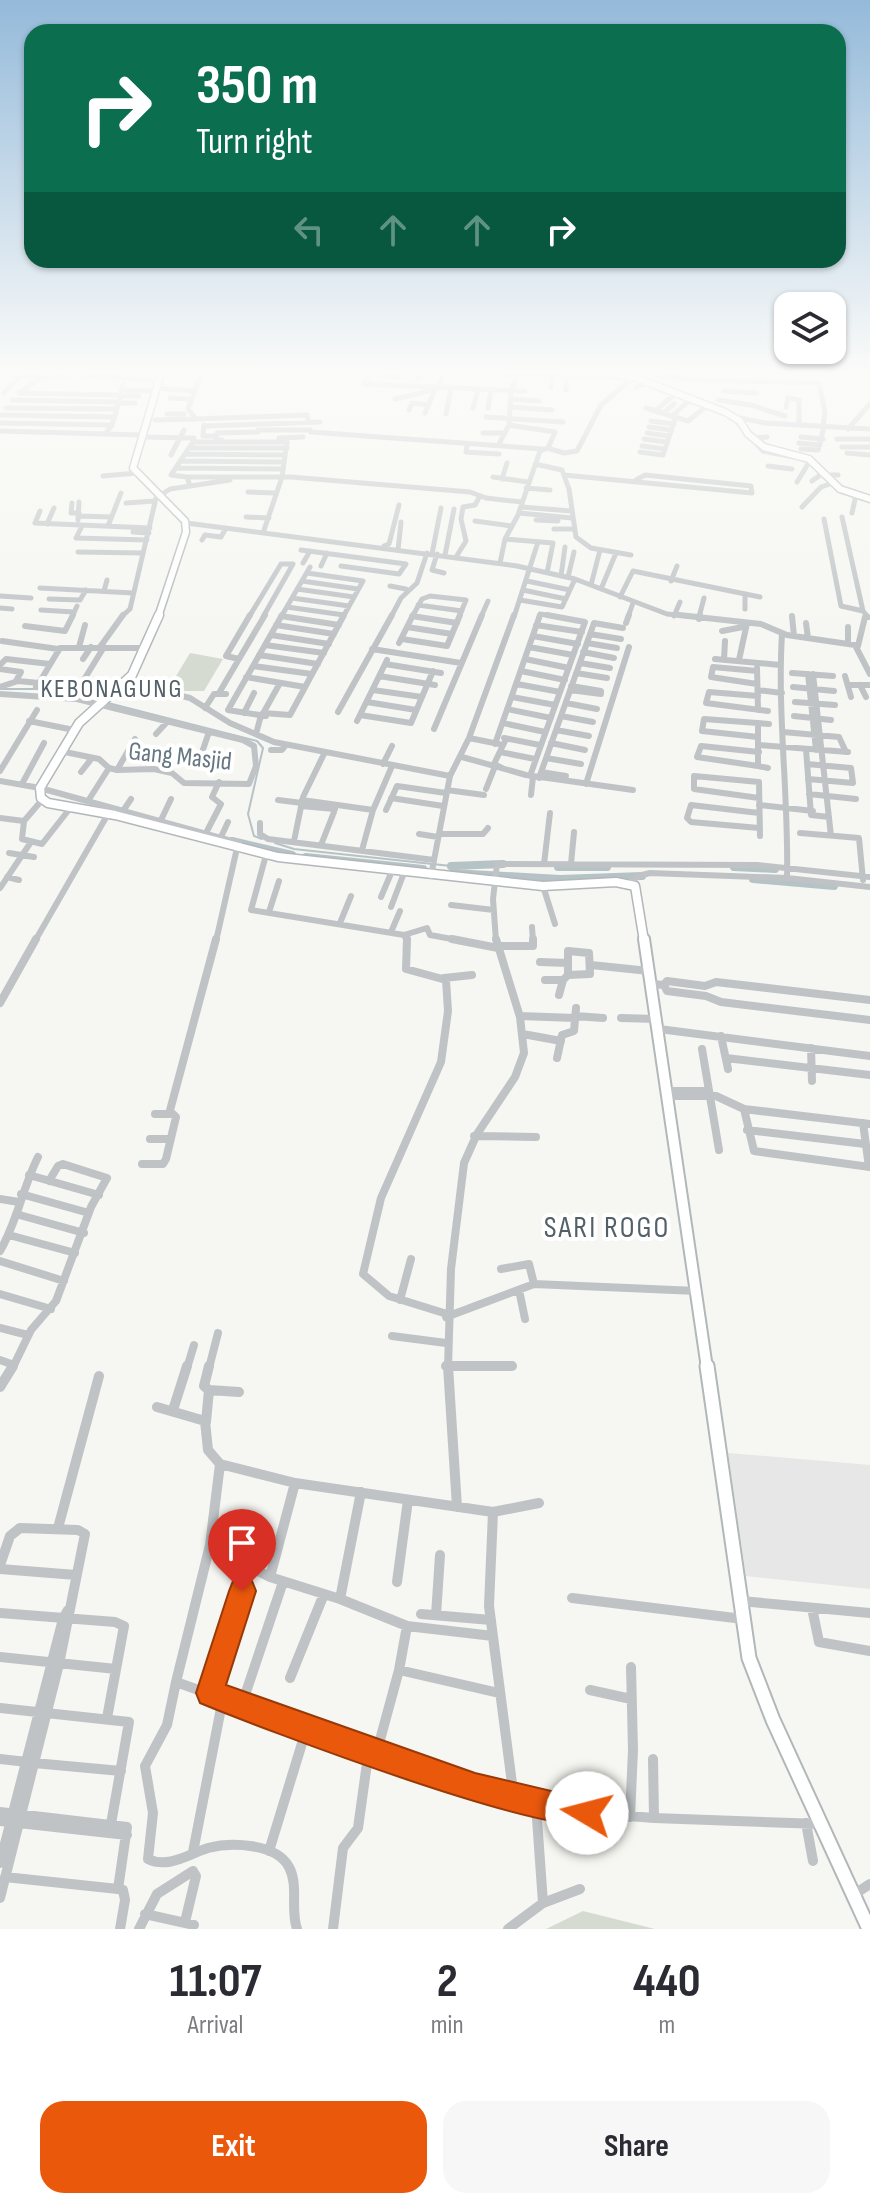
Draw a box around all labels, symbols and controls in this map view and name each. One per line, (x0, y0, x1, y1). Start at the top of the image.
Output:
text: 350 m (196, 53, 318, 120)
icon: right (64, 56, 168, 160)
text: Turn right (196, 121, 313, 164)
icon: left (287, 208, 331, 252)
icon: ahead (371, 208, 415, 252)
icon: ahead (455, 208, 499, 252)
icon: right (539, 208, 583, 252)
map controls (774, 292, 846, 364)
button: layers (774, 292, 846, 364)
district label: KEBONAGUNG (40, 674, 184, 705)
street label: Gang Masjid (127, 736, 233, 778)
district label: SARI ROGO (544, 1210, 670, 1246)
pin (208, 1509, 276, 1591)
icon: arrive (220, 1521, 264, 1565)
position arrow (545, 1771, 629, 1855)
text: 11:07 (169, 1953, 261, 2010)
text: 2 (437, 1953, 458, 2010)
text: 440 (633, 1953, 701, 2010)
text: Arrival (187, 2010, 243, 2041)
text: min (431, 2010, 464, 2041)
text: m (658, 2010, 675, 2041)
button: Exit (40, 2101, 427, 2193)
button: Share (443, 2101, 830, 2193)

